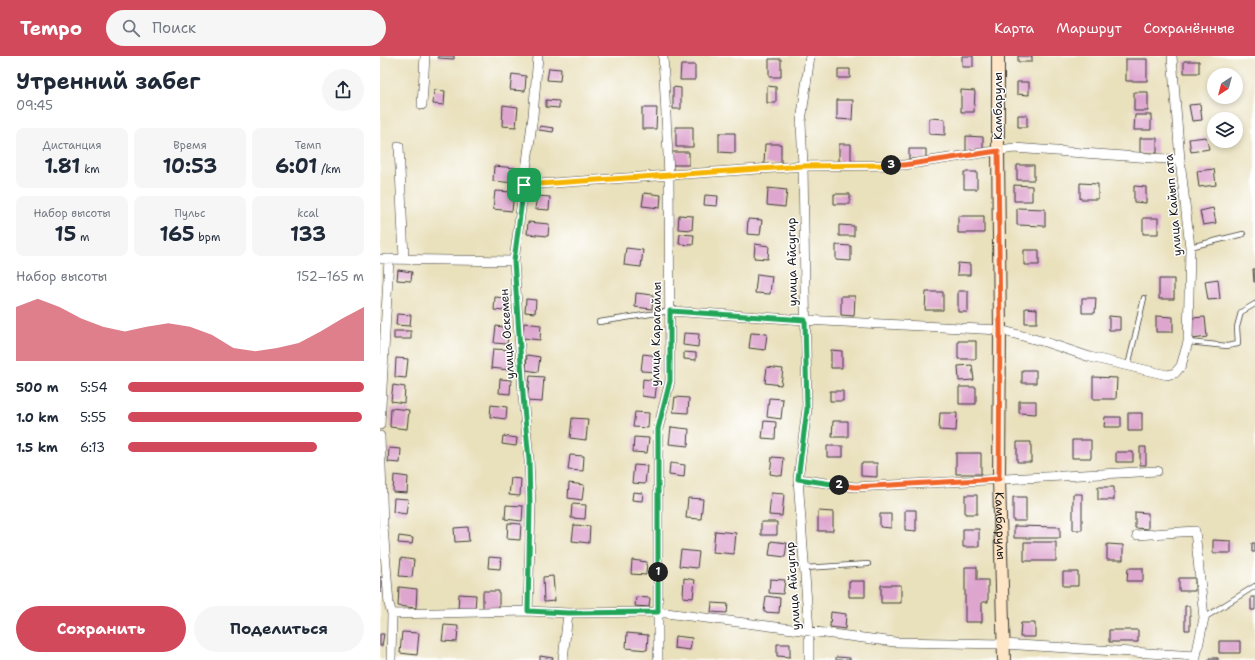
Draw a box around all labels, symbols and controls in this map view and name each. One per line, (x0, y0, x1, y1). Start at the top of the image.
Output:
search box (106, 10, 386, 46)
text: Tempo (20, 16, 82, 41)
icon: search (120, 17, 142, 39)
text: Поиск (152, 18, 196, 38)
text: Карта (994, 19, 1034, 37)
text: Маршрут (1056, 19, 1122, 37)
text: Сохранённые (1144, 19, 1235, 37)
text: Утренний забег (16, 67, 200, 96)
north arrow (1207, 68, 1243, 104)
map controls (1207, 68, 1243, 148)
button: share (322, 69, 364, 111)
street label: Камбарулы (990, 72, 1006, 140)
text: 09:45 (16, 97, 53, 114)
button: layers (1207, 112, 1243, 148)
text: Дистанция (42, 138, 102, 153)
text: Время (173, 138, 207, 153)
text: Темп (295, 138, 321, 153)
text: 1.81 (44, 153, 80, 179)
text: 10:53 (163, 153, 217, 179)
text: 6:01 (275, 153, 317, 179)
street label: улица Кайып ата (1161, 153, 1185, 257)
pin: 3 (881, 155, 901, 175)
text: 3 (887, 157, 895, 172)
text: km (80, 162, 100, 177)
text: /km (317, 162, 341, 177)
pin (507, 168, 541, 202)
icon: arrive (513, 174, 535, 196)
text: Набор высоты (33, 206, 111, 221)
text: Пульс (175, 206, 205, 221)
text: kcal (297, 206, 319, 221)
street label: улица Айсугир (783, 217, 801, 306)
text: 15 (55, 221, 76, 247)
text: 165 (160, 221, 195, 247)
text: 133 (290, 221, 326, 247)
text: m (76, 230, 89, 245)
text: bpm (195, 230, 220, 245)
text: Набор высоты (16, 268, 107, 285)
text: 152–165 m (296, 268, 364, 285)
street label: улица Карагайлы (647, 282, 665, 386)
street label: улица Оскемен (496, 288, 518, 380)
text: 500 m (16, 379, 59, 396)
text: 5:54 (80, 379, 108, 396)
text: 1.0 km (16, 409, 58, 426)
text: 5:55 (80, 409, 106, 426)
text: 1.5 km (16, 439, 58, 456)
text: 6:13 (80, 439, 105, 456)
pin: 2 (829, 475, 849, 495)
text: 2 (835, 477, 843, 492)
street label: Камбарулы (991, 492, 1009, 560)
street label: улица Айсугир (782, 541, 804, 631)
pin: 1 (648, 562, 668, 582)
text: 1 (655, 564, 661, 579)
button: Сохранить (16, 606, 186, 652)
button: Поделиться (194, 606, 364, 652)

